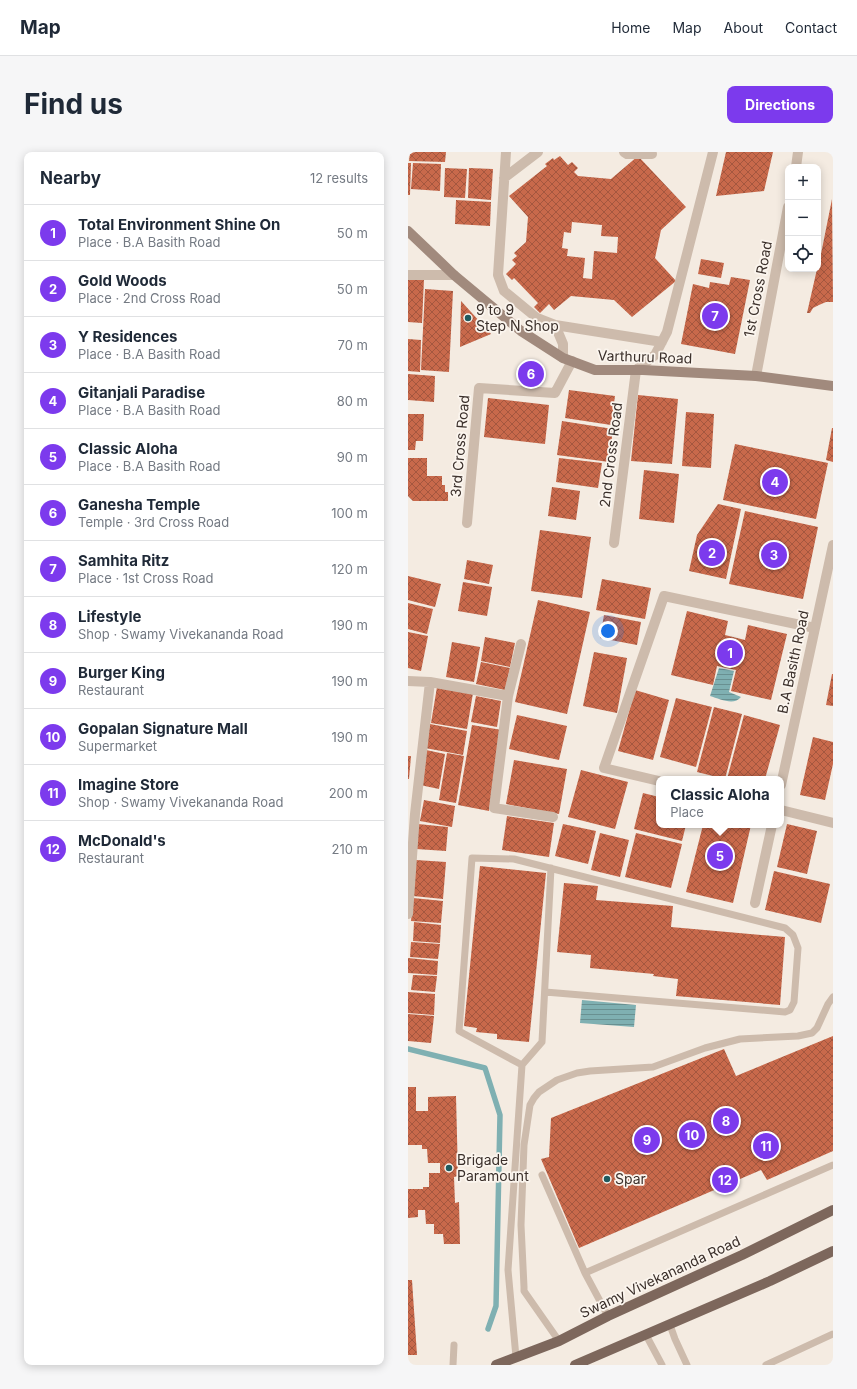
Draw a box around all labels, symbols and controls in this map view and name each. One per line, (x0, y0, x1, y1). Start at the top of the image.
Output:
text: Map (20, 16, 61, 39)
text: Home (611, 19, 650, 36)
text: Map (672, 19, 702, 36)
text: About (724, 19, 763, 36)
text: Contact (785, 19, 837, 36)
button: Directions (727, 86, 833, 123)
text: Find us (24, 87, 123, 121)
map controls (785, 164, 821, 272)
button: + (785, 164, 821, 200)
text: Nearby (40, 168, 101, 188)
text: 12 results (310, 170, 368, 186)
button: − (785, 200, 821, 236)
text: Total Environment Shine On (78, 215, 280, 234)
text: 1 (50, 225, 56, 241)
text: 50 m (337, 225, 368, 241)
text: Place · B.A Basith Road (78, 234, 220, 250)
button: locate (785, 236, 821, 272)
street label: 1st Cross Road (740, 239, 775, 339)
text: Gold Woods (78, 271, 167, 290)
text: 2 (49, 281, 57, 297)
text: 50 m (337, 281, 368, 297)
text: Place · 2nd Cross Road (78, 290, 221, 306)
place label: 9 to 9 Step N Shop (476, 301, 559, 334)
pin: 7 (702, 301, 728, 331)
marker: 9 to 9 Step N Shop (463, 313, 473, 323)
text: Y Residences (78, 327, 177, 346)
text: 3 (49, 337, 57, 353)
text: 70 m (338, 337, 368, 353)
text: Place · B.A Basith Road (78, 346, 220, 362)
street label: Varthuru Road (597, 346, 693, 367)
pin: 6 (518, 359, 544, 389)
text: Gitanjali Paradise (78, 383, 205, 402)
text: 4 (49, 393, 57, 409)
text: 80 m (337, 393, 368, 409)
street label: 3rd Cross Road (447, 394, 472, 498)
text: Place · B.A Basith Road (78, 402, 220, 418)
street label: 2nd Cross Road (596, 402, 625, 508)
text: Classic Aloha (78, 439, 178, 458)
text: 5 (49, 449, 57, 465)
text: 90 m (337, 449, 368, 465)
text: Place · B.A Basith Road (78, 458, 220, 474)
pin: 4 (762, 467, 788, 497)
text: Ganesha Temple (78, 495, 200, 514)
text: 6 (49, 505, 57, 521)
text: 100 m (331, 505, 368, 521)
text: Temple · 3rd Cross Road (78, 514, 229, 530)
pin: 2 (699, 538, 725, 568)
pin: 3 (761, 540, 787, 570)
text: Samhita Ritz (78, 551, 169, 570)
text: 7 (49, 561, 57, 577)
text: 120 m (332, 561, 368, 577)
text: Place · 1st Cross Road (78, 570, 214, 586)
text: Lifestyle (78, 607, 141, 626)
street label: B.A Basith Road (773, 609, 812, 715)
text: 8 (49, 617, 57, 633)
text: 190 m (331, 617, 368, 633)
your location (598, 621, 618, 641)
text: Shop · Swamy Vivekananda Road (78, 626, 283, 642)
pin: 1 (717, 638, 743, 668)
text: Burger King (78, 663, 165, 682)
text: 9 (49, 673, 57, 689)
text: 190 m (331, 673, 368, 689)
text: Restaurant (78, 682, 144, 698)
text: Gopalan Signature Mall (78, 719, 248, 738)
text: 10 (46, 729, 60, 745)
text: 190 m (331, 729, 368, 745)
text: Supermarket (78, 738, 157, 754)
text: Imagine Store (78, 775, 179, 794)
popup (656, 776, 784, 828)
text: 11 (47, 785, 59, 801)
text: 200 m (329, 785, 368, 801)
text: Classic Aloha (670, 785, 770, 804)
text: Shop · Swamy Vivekananda Road (78, 794, 283, 810)
text: Place (670, 804, 704, 820)
text: McDonald's (78, 831, 166, 850)
text: 12 (46, 841, 60, 857)
text: 210 m (332, 841, 368, 857)
pin: 5 (707, 841, 733, 871)
text: Restaurant (78, 850, 144, 866)
pin: 8 (713, 1106, 739, 1136)
pin: 10 (679, 1120, 705, 1150)
pin: 9 (634, 1125, 660, 1155)
pin: 11 (753, 1131, 779, 1161)
place label: Brigade Paramount (457, 1151, 529, 1184)
marker: Brigade Paramount (444, 1163, 454, 1173)
pin: 12 (712, 1165, 738, 1195)
place label: Spar (615, 1170, 646, 1187)
marker: Spar (602, 1174, 612, 1184)
street label: Swamy Vivekananda Road (577, 1232, 743, 1321)

